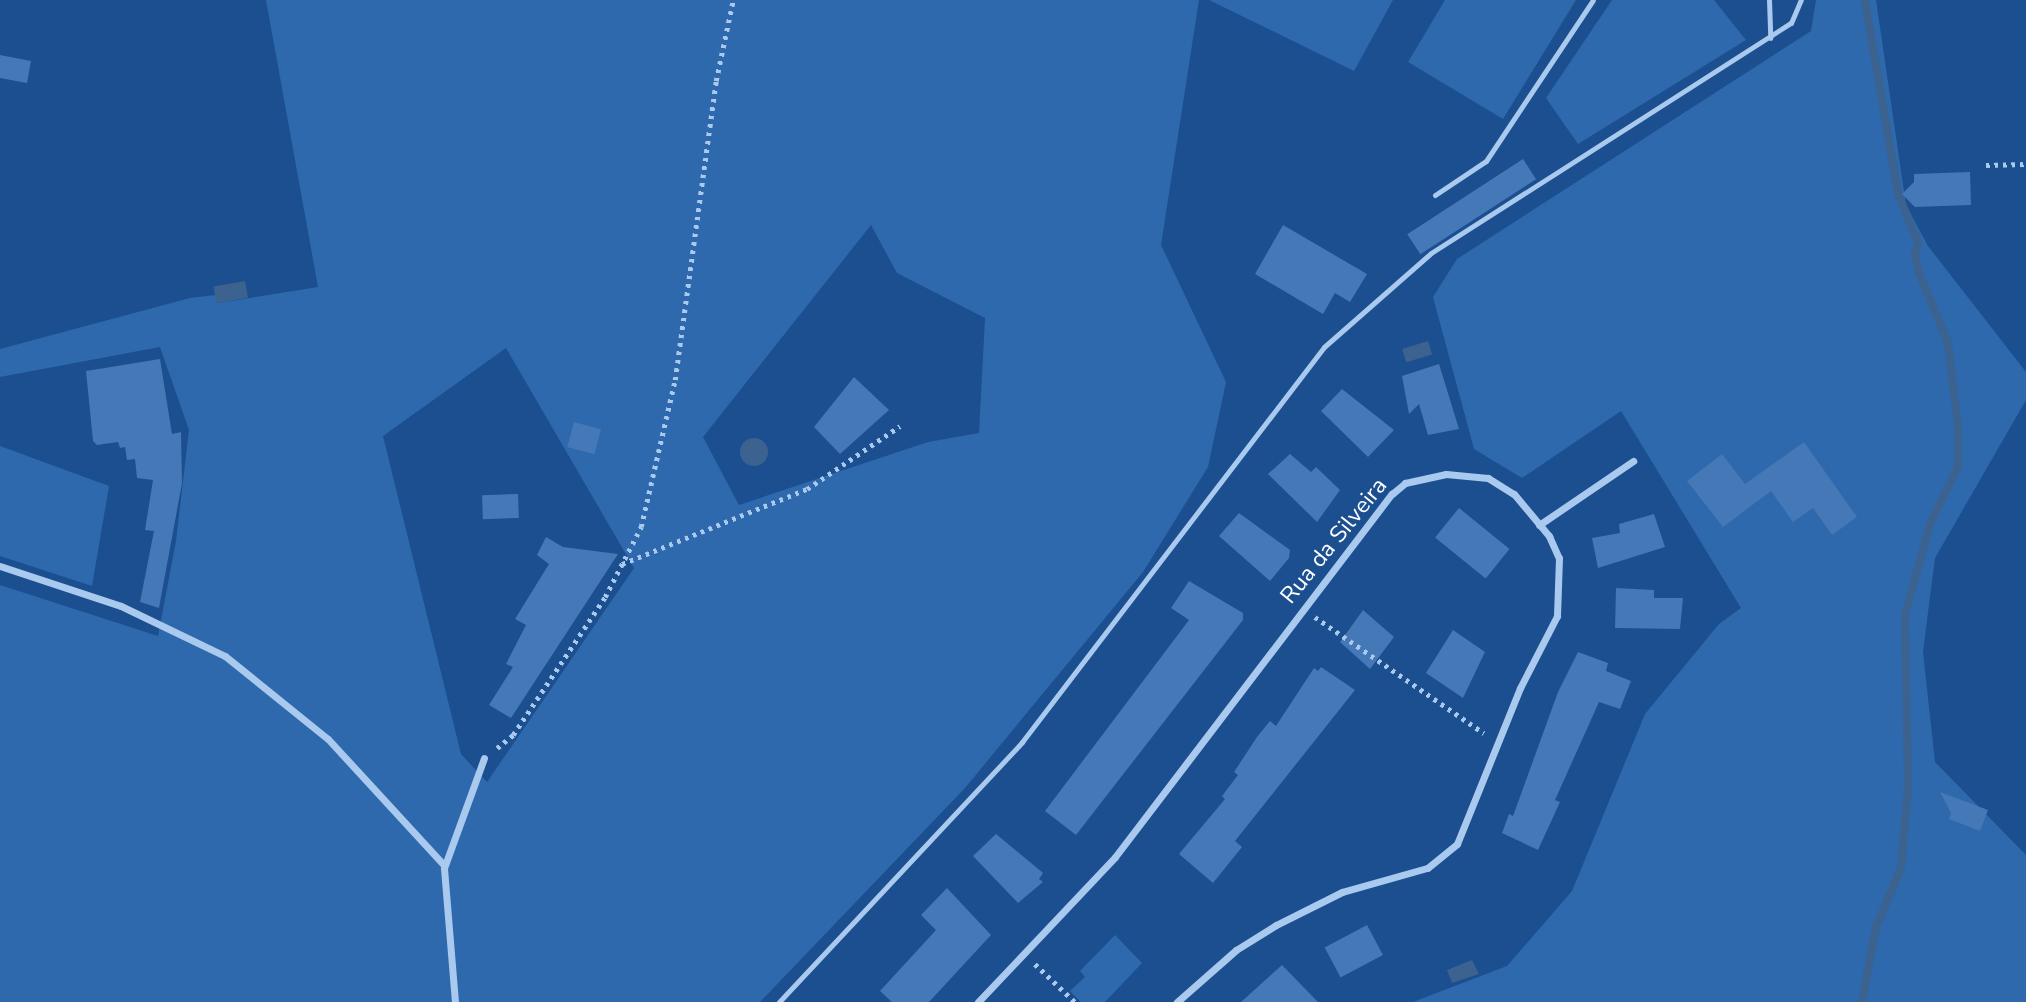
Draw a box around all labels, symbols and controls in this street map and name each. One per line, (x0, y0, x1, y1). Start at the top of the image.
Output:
street label: Rua da Silveira (1275, 473, 1393, 609)

